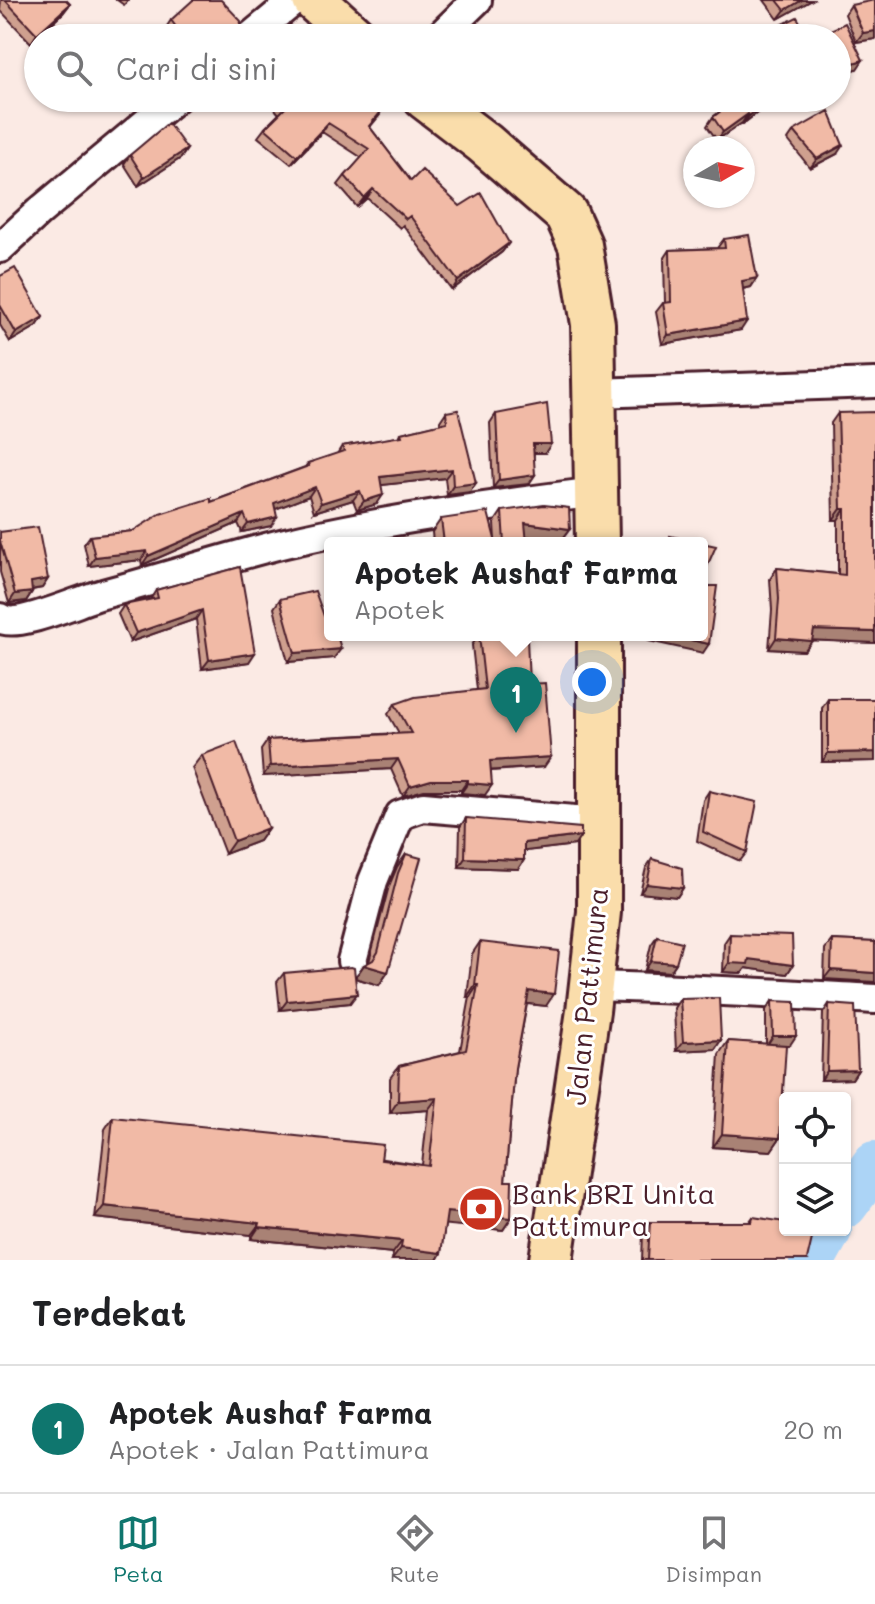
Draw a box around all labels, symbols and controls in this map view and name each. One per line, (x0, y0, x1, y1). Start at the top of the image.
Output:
search box (24, 24, 851, 112)
icon: search (52, 46, 96, 90)
text: Cari di sini (116, 48, 277, 88)
north arrow (683, 136, 755, 208)
popup (324, 537, 708, 641)
text: Apotek Aushaf Farma (354, 552, 678, 592)
text: Apotek (354, 592, 445, 626)
your location (572, 662, 612, 702)
pin: 1 (490, 667, 542, 733)
street label: Jalan Pattimura (557, 885, 615, 1107)
map controls (779, 1092, 851, 1236)
button: locate (779, 1092, 851, 1164)
button: layers (779, 1164, 851, 1236)
place label: Bank BRI Unita Pattimura (512, 1175, 715, 1243)
bank icon: Bank BRI Unita Pattimura (457, 1185, 505, 1233)
text: Terdekat (32, 1290, 186, 1335)
text: Apotek Aushaf Farma (108, 1392, 432, 1432)
text: 1 (52, 1412, 64, 1446)
text: 20 m (783, 1412, 843, 1446)
text: Apotek · Jalan Pattimura (108, 1432, 430, 1466)
tab: Peta (113, 1511, 164, 1588)
tab: Rute (390, 1511, 439, 1588)
tab: Disimpan (666, 1511, 762, 1588)

